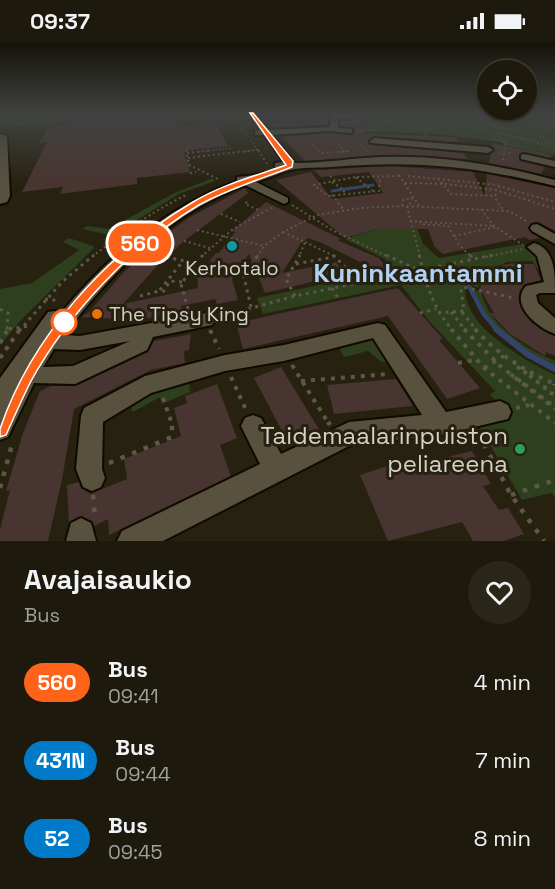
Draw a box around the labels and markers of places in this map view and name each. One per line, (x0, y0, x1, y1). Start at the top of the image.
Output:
marker: Kerhotalo (225, 239, 239, 253)
place label: Kerhotalo (185, 255, 279, 281)
place label: The Tipsy King (109, 301, 249, 327)
marker: The Tipsy King (90, 307, 104, 321)
unlabelled marker (51, 309, 77, 335)
place label: Taidemaalarinpuiston peliareena (261, 420, 508, 479)
marker: Taidemaalarinpuiston peliareena (513, 442, 527, 456)

